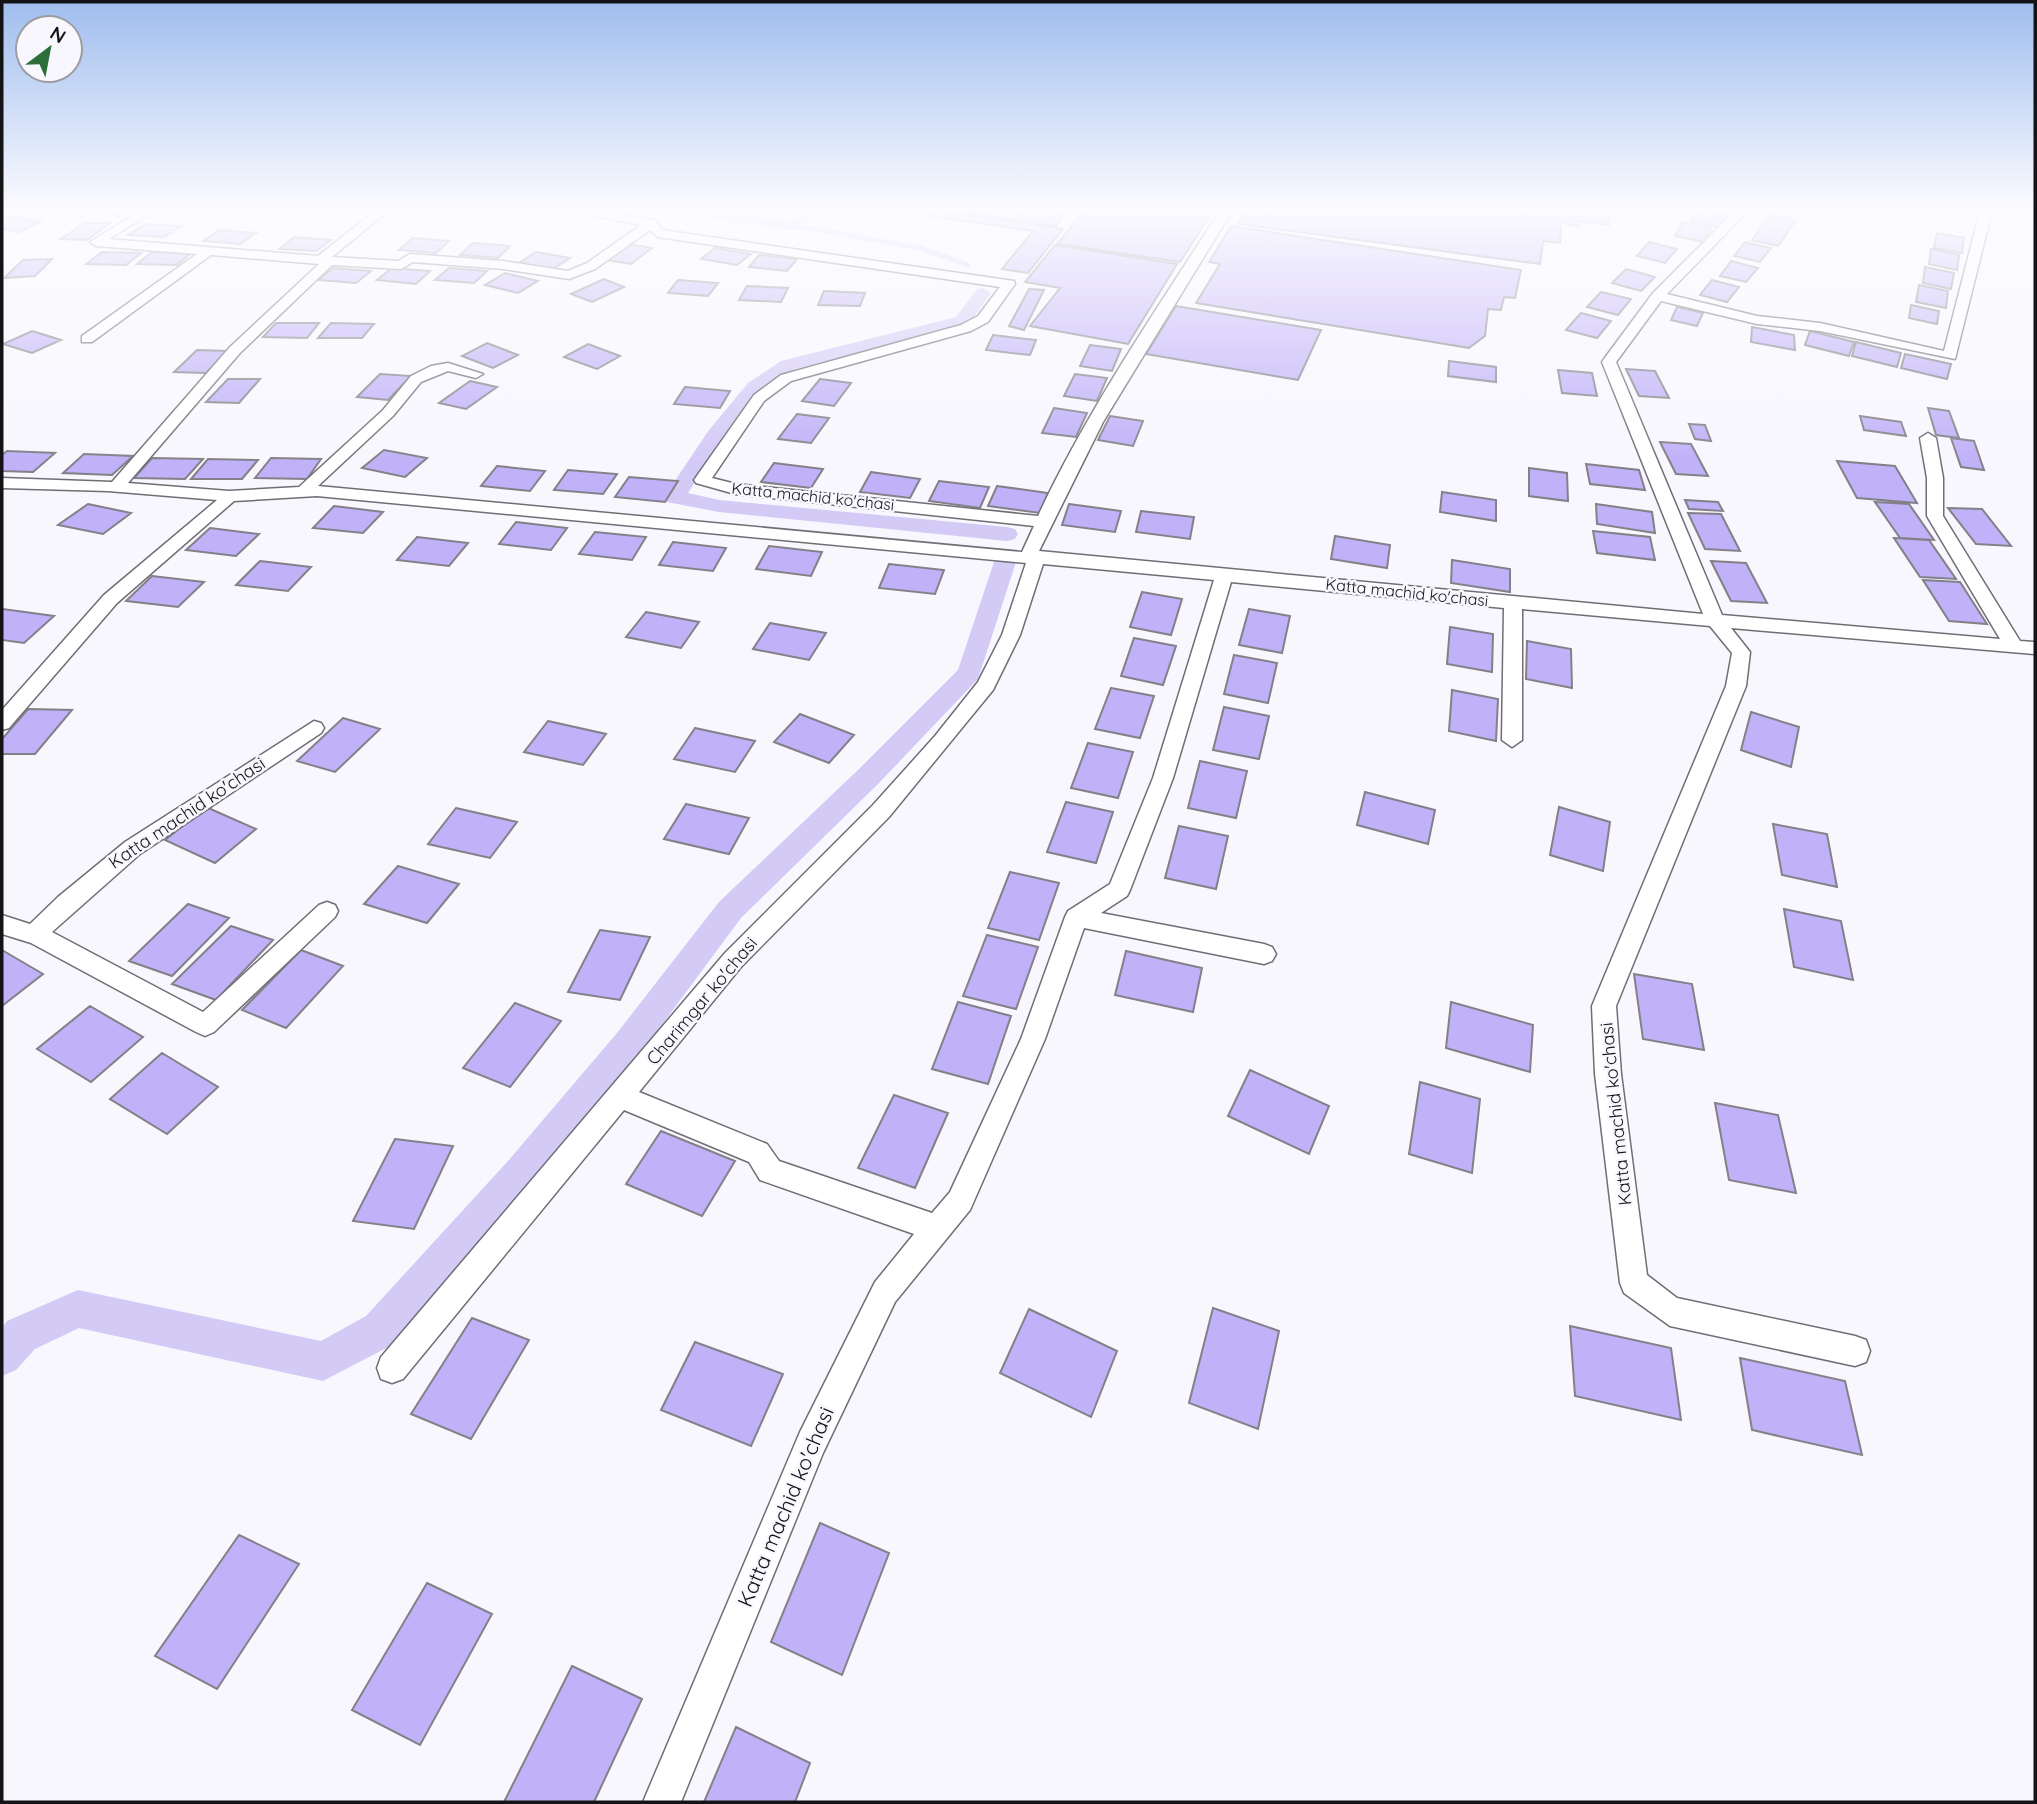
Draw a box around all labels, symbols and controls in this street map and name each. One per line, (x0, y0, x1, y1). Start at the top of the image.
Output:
north arrow (14, 14, 84, 84)
text: N (46, 21, 70, 48)
street label: Katta machid ko'chasi (731, 478, 895, 514)
street label: Katta machid ko'chasi (1325, 574, 1489, 610)
street label: Katta machid ko'chasi (104, 752, 269, 874)
street label: Charimgar ko'chasi (641, 932, 762, 1069)
street label: Katta machid ko'chasi (1594, 1021, 1637, 1207)
street label: Katta machid ko'chasi (731, 1403, 839, 1610)

